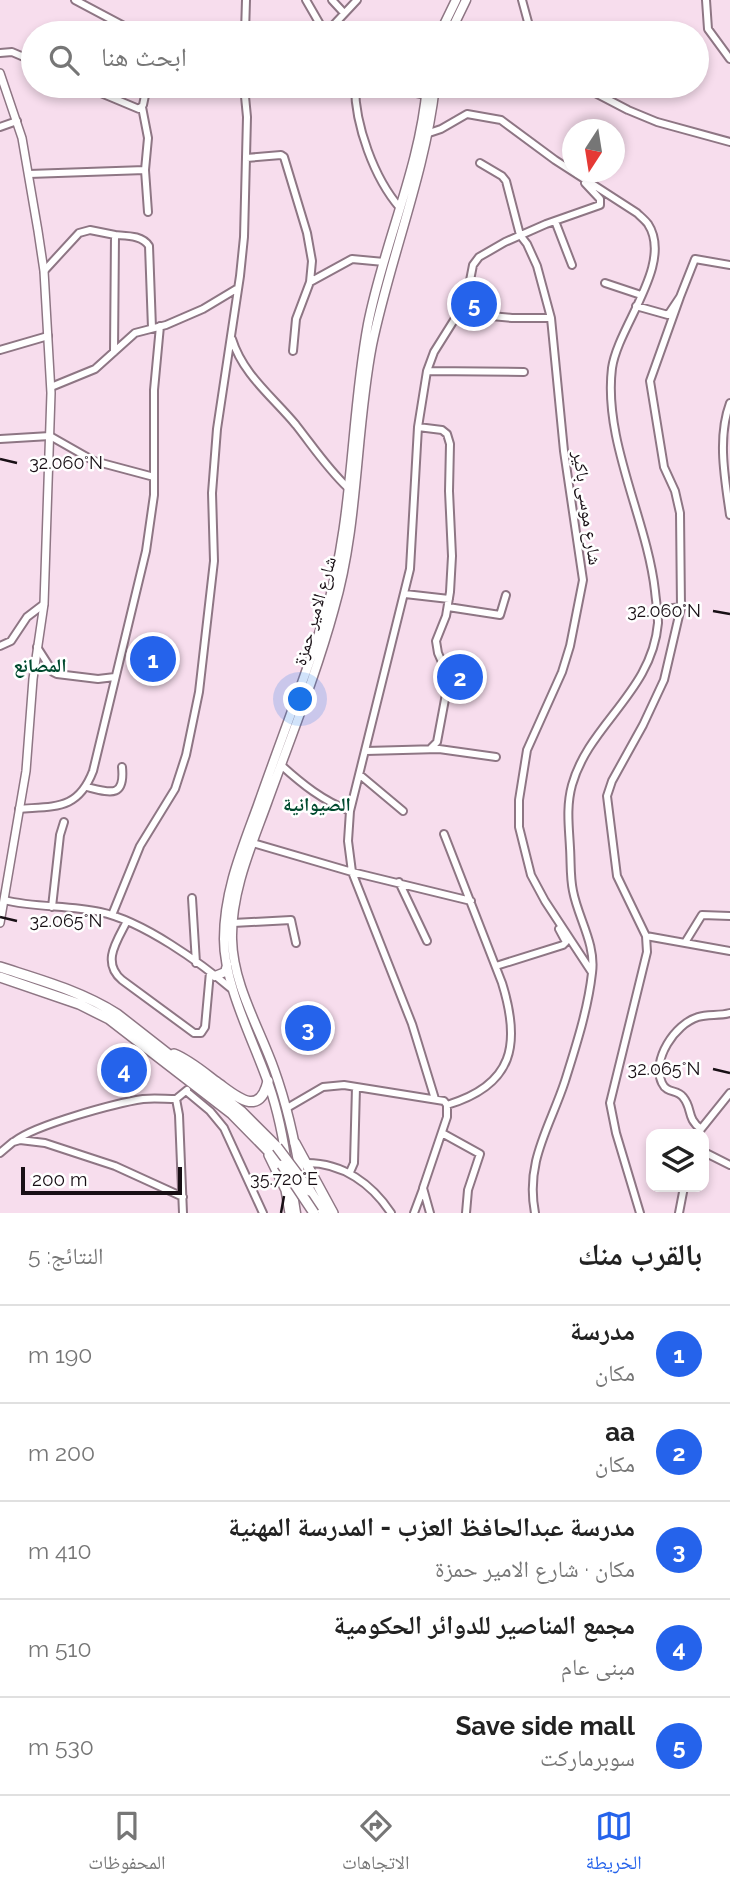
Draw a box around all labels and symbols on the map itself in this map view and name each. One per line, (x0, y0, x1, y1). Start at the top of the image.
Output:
north arrow (562, 119, 625, 182)
pin: 5 (451, 278, 497, 330)
street label: شارع موسى باكير (568, 449, 606, 566)
text: 32.060°N (29, 452, 103, 473)
street label: شارع الامير حمزة (289, 554, 341, 668)
text: 32.060°N (627, 600, 701, 621)
pin: 1 (130, 633, 176, 685)
pin: 2 (437, 651, 483, 703)
district label: المصانع (13, 654, 67, 678)
your location (283, 682, 317, 716)
district label: الصيوانية (283, 793, 351, 816)
text: 32.065°N (30, 910, 102, 931)
pin: 3 (285, 1002, 331, 1054)
pin: 4 (101, 1044, 147, 1096)
text: 32.065°N (628, 1058, 700, 1079)
scale bar (21, 1164, 182, 1196)
text: 35.720°E (250, 1168, 318, 1189)

